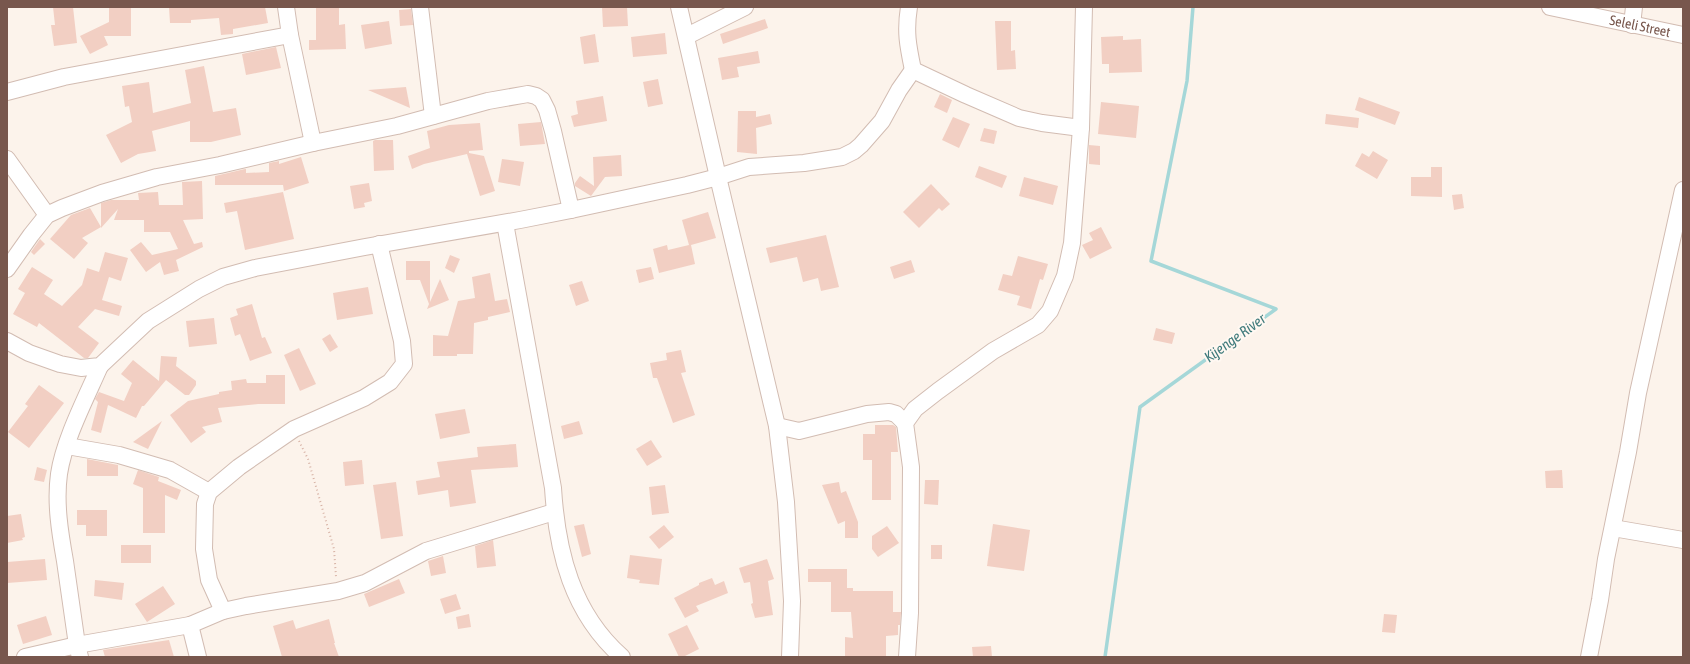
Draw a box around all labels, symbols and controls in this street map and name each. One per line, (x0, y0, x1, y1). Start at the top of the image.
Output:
street label: Seleli Street (1608, 12, 1672, 40)
water label: Kijenge River (1201, 309, 1269, 365)

